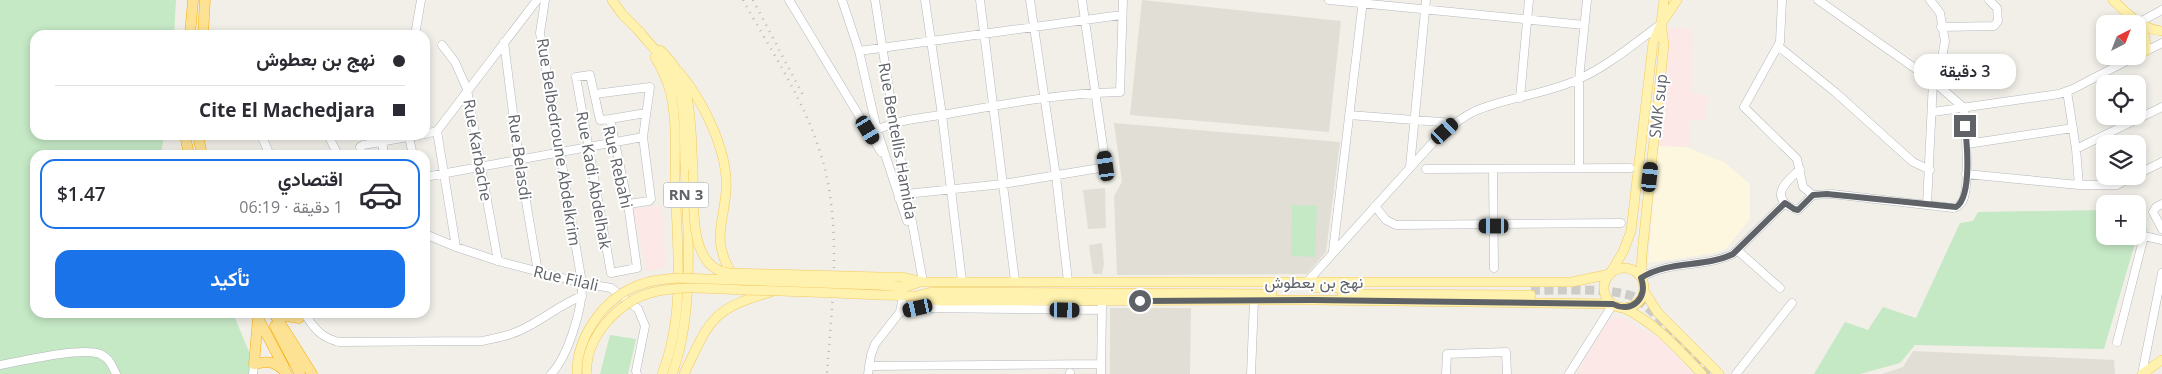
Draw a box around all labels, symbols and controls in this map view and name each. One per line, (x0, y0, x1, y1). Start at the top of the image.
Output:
north arrow (2096, 15, 2146, 65)
map controls (2096, 15, 2146, 245)
street label: Rue Belbedroune Abdelkrim (532, 36, 586, 248)
text: نهج بن بعطوش (256, 46, 375, 72)
callout: 3 دقيقة (1914, 54, 2016, 88)
text: 3 دقيقة (1940, 60, 1990, 82)
street label: Rue Bentellis Hamida (873, 61, 923, 221)
street label: SMK sup (1644, 73, 1672, 139)
button: locate (2096, 75, 2146, 125)
text: Cite El Machedjara (199, 97, 375, 123)
street label: Rue Karbache (458, 97, 498, 203)
street label: Rue Kadi Abdelhak (571, 109, 617, 251)
street label: Rue Belasdi (503, 113, 537, 201)
car (853, 113, 882, 147)
car (1428, 115, 1461, 147)
route end (1954, 115, 1976, 137)
street label: Rue Rebahi (598, 123, 638, 211)
button: layers (2096, 135, 2146, 185)
car (1096, 150, 1115, 182)
car (1640, 161, 1659, 193)
text: اقتصادي (278, 166, 343, 192)
icon: car (358, 172, 403, 217)
text: $1.47 (57, 181, 106, 207)
road number: RN 3 (664, 182, 708, 208)
button: + (2096, 195, 2146, 245)
text: 1 دقيقة · 06:19 (239, 196, 343, 218)
car (1479, 219, 1509, 234)
button: تأكيد (55, 250, 405, 308)
street label: Rue Filali (531, 260, 601, 296)
street label: نهج بن بعطوش (1265, 271, 1363, 294)
route start (1129, 290, 1151, 312)
car (901, 297, 934, 319)
car (1049, 302, 1080, 318)

